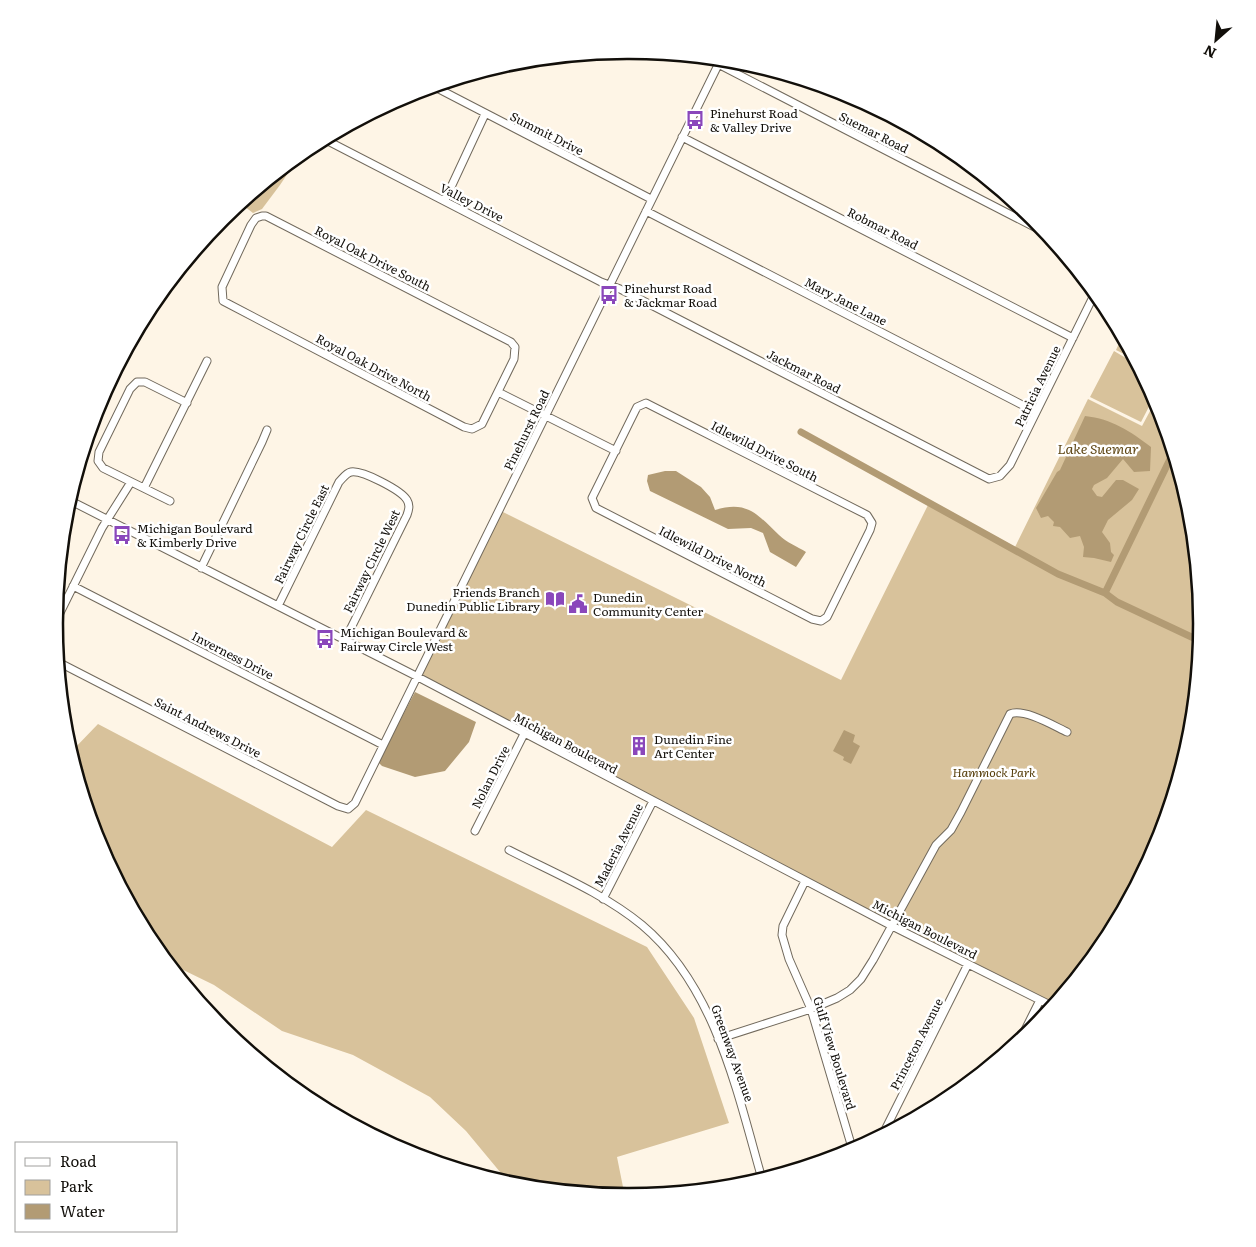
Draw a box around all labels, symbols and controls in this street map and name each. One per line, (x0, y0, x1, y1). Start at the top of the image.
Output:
north arrow (1191, 15, 1241, 65)
text: N (1200, 41, 1219, 64)
place label: Pinehurst Road & Valley Drive (710, 104, 798, 136)
street label: Summit Drive (507, 107, 587, 159)
street label: Suemar Road (836, 107, 913, 158)
bus stop icon: Pinehurst Road & Valley Drive (684, 109, 706, 131)
street label: Valley Drive (437, 178, 507, 226)
street label: Robmar Road (844, 202, 922, 254)
street label: Royal Oak Drive South (312, 221, 434, 295)
street label: Mary Jane Lane (802, 272, 890, 330)
place label: Pinehurst Road & Jackmar Road (624, 279, 718, 311)
bus stop icon: Pinehurst Road & Jackmar Road (598, 284, 620, 306)
street label: Royal Oak Drive North (313, 329, 435, 405)
street label: Patricia Avenue (1009, 342, 1065, 430)
street label: Jackmar Road (764, 345, 845, 398)
street label: Pinehurst Road (499, 386, 554, 473)
street label: Idlewild Drive South (708, 416, 822, 486)
water label: Lake Suemar (1057, 438, 1139, 458)
street label: Fairway Circle East (269, 481, 333, 587)
street label: Fairway Circle West (338, 506, 404, 616)
place label: Michigan Boulevard & Kimberly Drive (137, 519, 253, 551)
street label: Idlewild Drive North (656, 521, 770, 591)
bus stop icon: Michigan Boulevard & Kimberly Drive (111, 524, 133, 546)
place label: Friends Branch Dunedin Public Library (406, 583, 540, 615)
library icon: Friends Branch Dunedin Public Library (544, 588, 566, 610)
place label: Dunedin Community Center (593, 588, 703, 620)
public building icon: Dunedin Community Center (567, 593, 589, 615)
place label: Michigan Boulevard & Fairway Circle West (340, 623, 468, 655)
street label: Inverness Drive (189, 627, 277, 683)
bus stop icon: Michigan Boulevard & Fairway Circle West (314, 628, 336, 650)
street label: Saint Andrews Drive (152, 692, 264, 762)
street label: Michigan Boulevard (511, 708, 622, 778)
place label: Dunedin Fine Art Center (654, 730, 732, 762)
building icon: Dunedin Fine Art Center (628, 735, 650, 757)
street label: Nolan Drive (466, 742, 514, 812)
park label: Hammock Park (952, 763, 1036, 781)
street label: Maderia Avenue (589, 800, 647, 890)
street label: Michigan Boulevard (869, 895, 981, 964)
street label: Gulf View Boulevard (809, 994, 861, 1113)
street label: Princeton Avenue (885, 995, 947, 1093)
street label: Greenway Avenue (707, 1002, 759, 1104)
legend (15, 1142, 178, 1232)
text: Road (60, 1149, 96, 1172)
text: Park (60, 1174, 94, 1197)
text: Water (60, 1199, 105, 1222)

